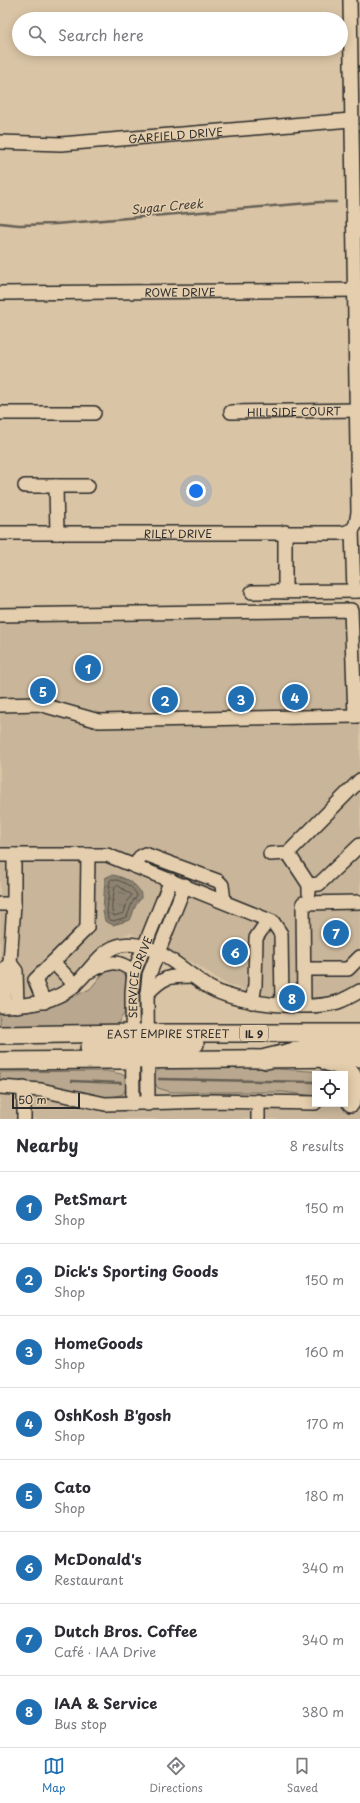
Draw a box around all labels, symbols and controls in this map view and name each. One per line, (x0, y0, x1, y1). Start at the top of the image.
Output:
search box (12, 12, 348, 56)
icon: search (26, 23, 48, 45)
text: Search here (58, 23, 144, 46)
street label: GARFIELD DRIVE (128, 122, 224, 147)
water label: Sugar Creek (130, 194, 205, 218)
street label: ROWE DRIVE (144, 283, 216, 300)
street label: HILLSIDE COURT (247, 402, 342, 420)
your location (186, 481, 206, 501)
street label: RILEY DRIVE (144, 525, 212, 542)
pin: 1 (75, 653, 101, 683)
pin: 5 (30, 676, 56, 706)
pin: 4 (282, 682, 308, 712)
pin: 3 (228, 684, 254, 714)
pin: 2 (152, 685, 178, 715)
pin: 7 (323, 918, 349, 948)
street label: SERVICE DRIVE (123, 933, 156, 1019)
pin: 6 (222, 937, 248, 967)
pin: 8 (279, 983, 305, 1013)
street label: EAST EMPIRE STREET (107, 1025, 230, 1042)
road number: IL 9 (240, 1025, 268, 1041)
map controls (312, 1071, 348, 1107)
button: locate (312, 1071, 348, 1107)
scale bar (12, 1091, 80, 1110)
text: 50 m (18, 1091, 47, 1108)
text: Nearby (16, 1132, 78, 1158)
text: 8 results (290, 1136, 344, 1155)
text: PetSmart (54, 1187, 127, 1210)
text: 1 (26, 1198, 32, 1217)
text: 150 m (305, 1198, 344, 1217)
text: Shop (54, 1210, 85, 1229)
text: Dick's Sporting Goods (54, 1259, 218, 1282)
text: 2 (24, 1270, 34, 1289)
text: 150 m (305, 1270, 344, 1289)
text: Shop (54, 1282, 85, 1301)
text: HomeGoods (54, 1331, 143, 1354)
text: 3 (25, 1342, 33, 1361)
text: 160 m (305, 1342, 344, 1361)
text: Shop (54, 1354, 85, 1373)
text: OshKosh B'gosh (54, 1403, 171, 1426)
text: 4 (25, 1414, 33, 1433)
text: 170 m (306, 1414, 344, 1433)
text: Shop (54, 1426, 85, 1445)
text: Cato (54, 1475, 91, 1498)
text: 5 (25, 1486, 33, 1505)
text: 180 m (305, 1486, 344, 1505)
text: Shop (54, 1498, 85, 1517)
text: McDonald's (54, 1547, 142, 1570)
text: 6 (24, 1558, 34, 1577)
text: 340 m (301, 1558, 344, 1577)
text: Restaurant (54, 1570, 124, 1589)
text: Dutch Bros. Coffee (54, 1619, 198, 1642)
text: 7 (25, 1630, 33, 1649)
text: 340 m (301, 1630, 344, 1649)
text: Café · IAA Drive (54, 1642, 156, 1661)
text: IAA & Service (54, 1691, 157, 1714)
text: 8 (25, 1702, 33, 1721)
text: 380 m (301, 1702, 344, 1721)
text: Bus stop (54, 1714, 107, 1733)
tab: Map (42, 1755, 65, 1796)
tab: Directions (149, 1755, 203, 1796)
tab: Saved (287, 1755, 318, 1796)

